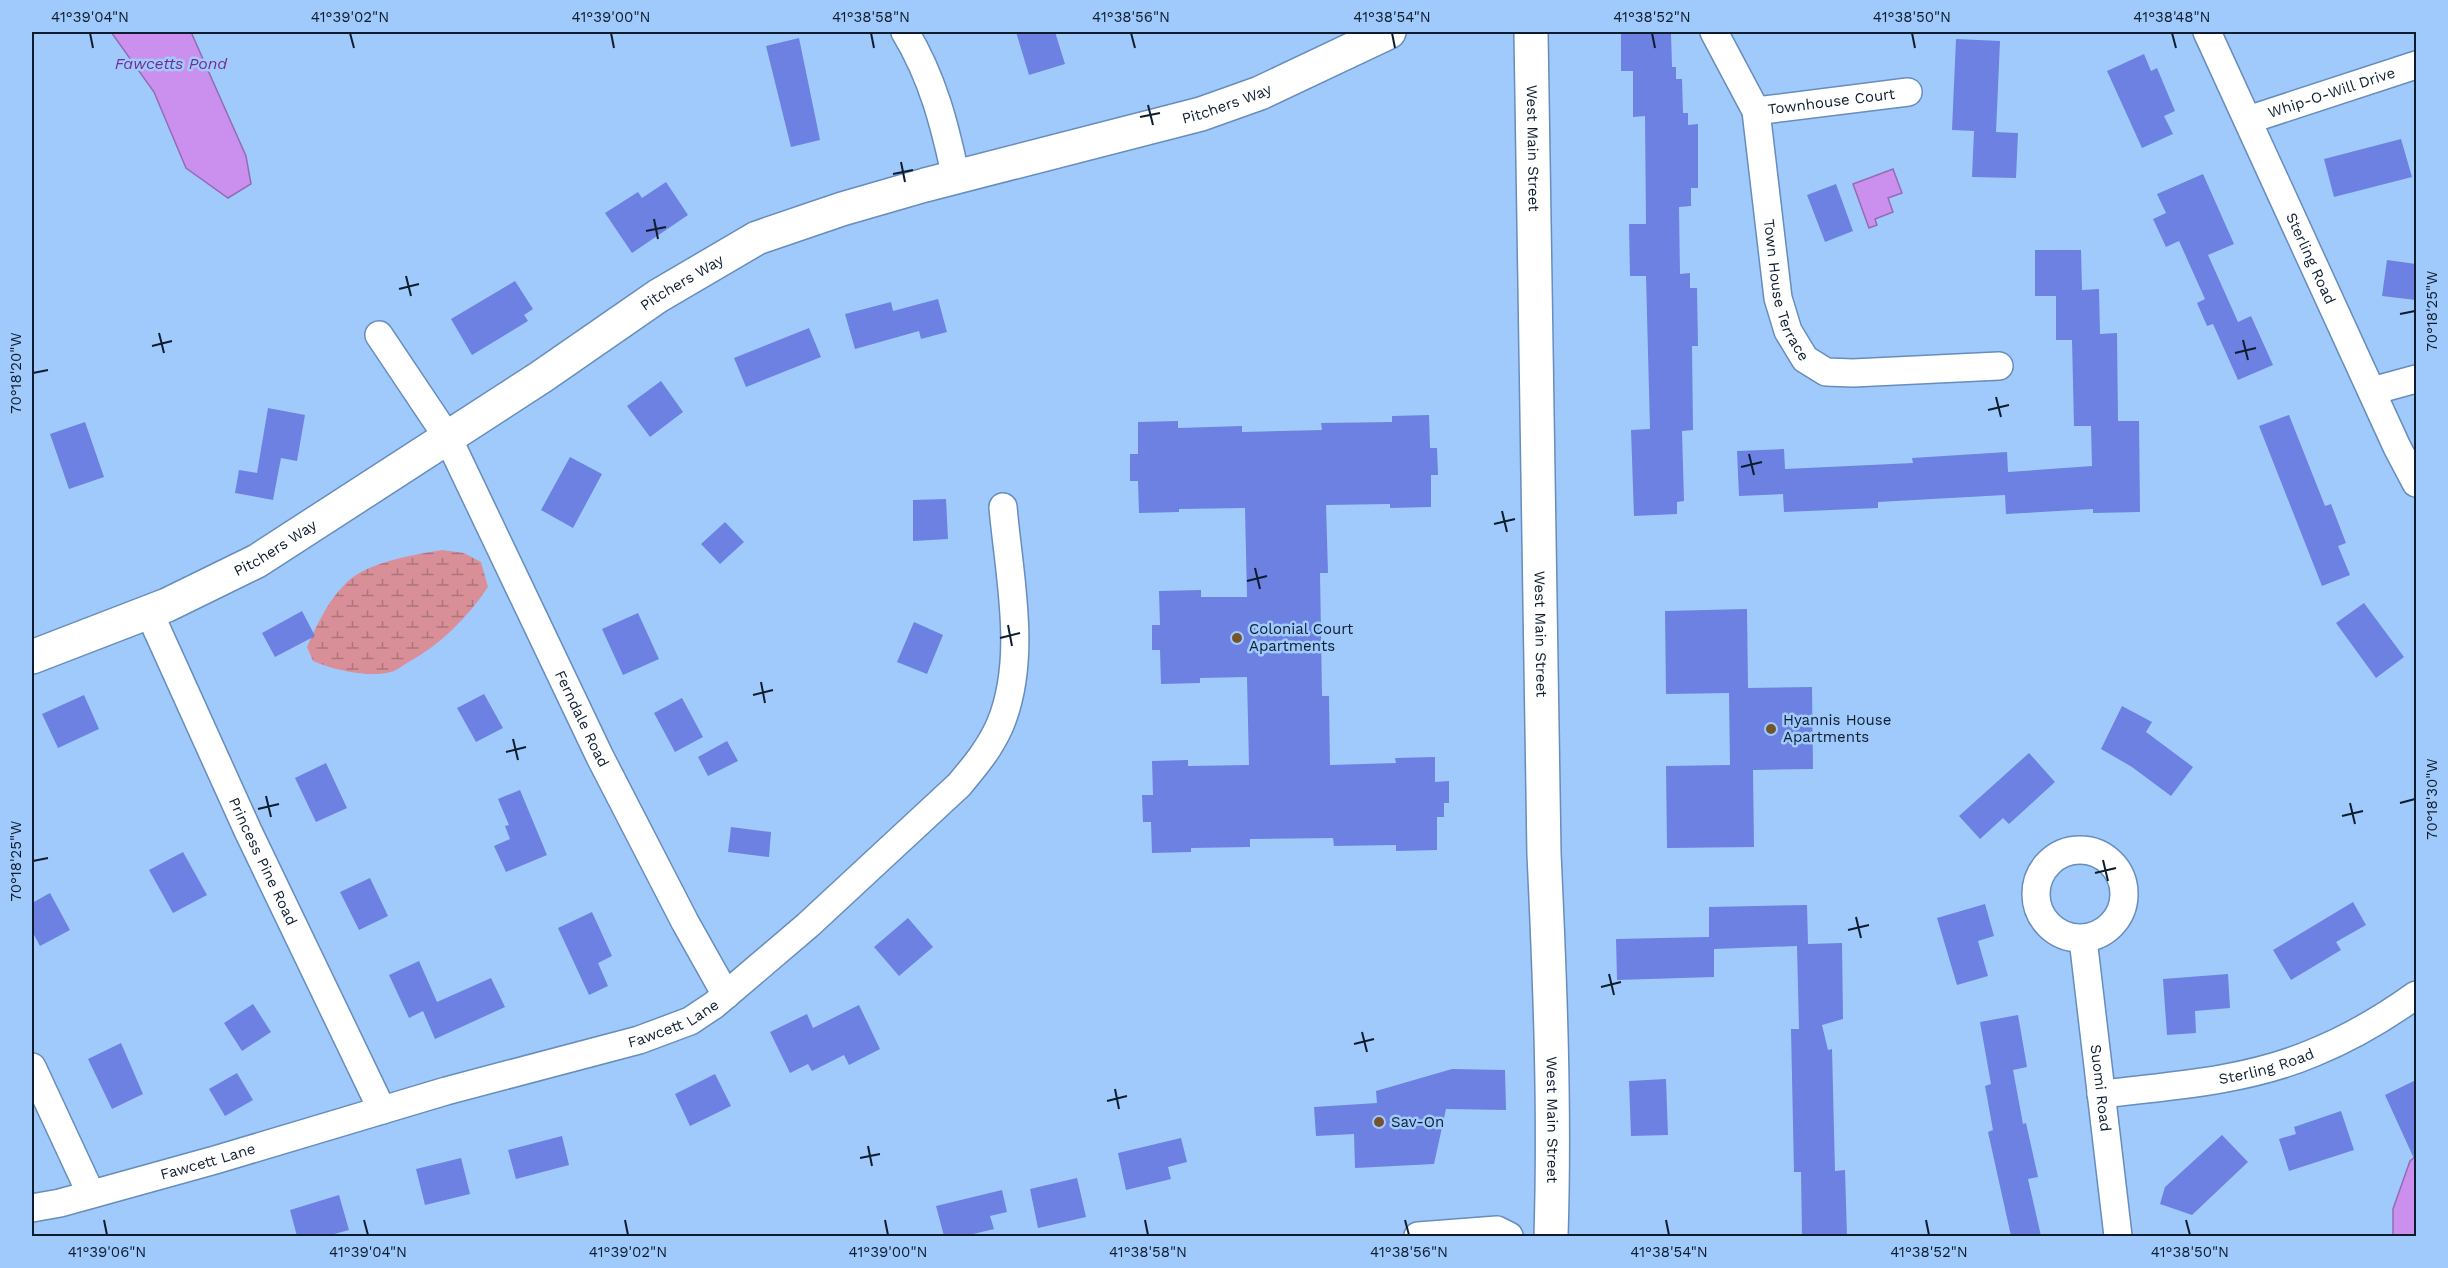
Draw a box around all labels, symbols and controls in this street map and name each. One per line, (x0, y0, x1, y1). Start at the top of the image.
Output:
text: 41°39'04"N (51, 8, 129, 26)
text: 41°39'02"N (311, 8, 389, 26)
text: 41°39'00"N (572, 8, 650, 26)
text: 41°38'58"N (832, 8, 910, 26)
text: 41°38'56"N (1092, 8, 1170, 26)
text: 41°38'54"N (1353, 8, 1431, 26)
text: 41°38'52"N (1613, 8, 1691, 26)
text: 41°38'50"N (1873, 8, 1951, 26)
text: 41°38'48"N (2133, 8, 2211, 26)
water label: Fawcetts Pond (115, 54, 228, 73)
street label: Whip-O-Will Drive (2266, 63, 2397, 122)
street label: Pitchers Way (1180, 80, 1275, 128)
street label: West Main Street (1523, 84, 1543, 212)
street label: Townhouse Court (1767, 85, 1897, 118)
street label: Sterling Road (2282, 210, 2339, 307)
street label: Town House Terrace (1760, 218, 1813, 364)
street label: Pitchers Way (637, 250, 727, 315)
text: 70°18'25"W (2423, 271, 2441, 351)
text: 70°18'20"W (7, 332, 25, 414)
street label: Pitchers Way (231, 516, 320, 580)
street label: West Main Street (1531, 570, 1551, 698)
place label: Colonial Court Apartments (1249, 620, 1354, 655)
marker: Colonial Court Apartments (1230, 631, 1244, 645)
street label: Ferndale Road (551, 667, 613, 770)
place label: Hyannis House Apartments (1783, 711, 1891, 746)
marker: Hyannis House Apartments (1764, 722, 1778, 736)
text: 70°18'30"W (2423, 758, 2441, 840)
street label: Princess Pine Road (225, 794, 301, 928)
text: 70°18'25"W (7, 821, 25, 901)
street label: Fawcett Lane (626, 995, 722, 1052)
street label: Suomi Road (2086, 1043, 2115, 1133)
street label: Sterling Road (2217, 1045, 2317, 1088)
street label: West Main Street (1543, 1056, 1561, 1184)
place label: Sav-On (1391, 1113, 1444, 1131)
marker: Sav-On (1372, 1115, 1386, 1129)
street label: Fawcett Lane (158, 1139, 258, 1184)
text: 41°39'06"N (68, 1243, 146, 1261)
text: 41°39'04"N (329, 1243, 407, 1261)
text: 41°39'02"N (589, 1243, 667, 1261)
text: 41°39'00"N (849, 1243, 927, 1261)
text: 41°38'58"N (1109, 1243, 1187, 1261)
text: 41°38'56"N (1370, 1243, 1448, 1261)
text: 41°38'54"N (1630, 1243, 1708, 1261)
text: 41°38'52"N (1890, 1243, 1968, 1261)
text: 41°38'50"N (2151, 1243, 2229, 1261)

